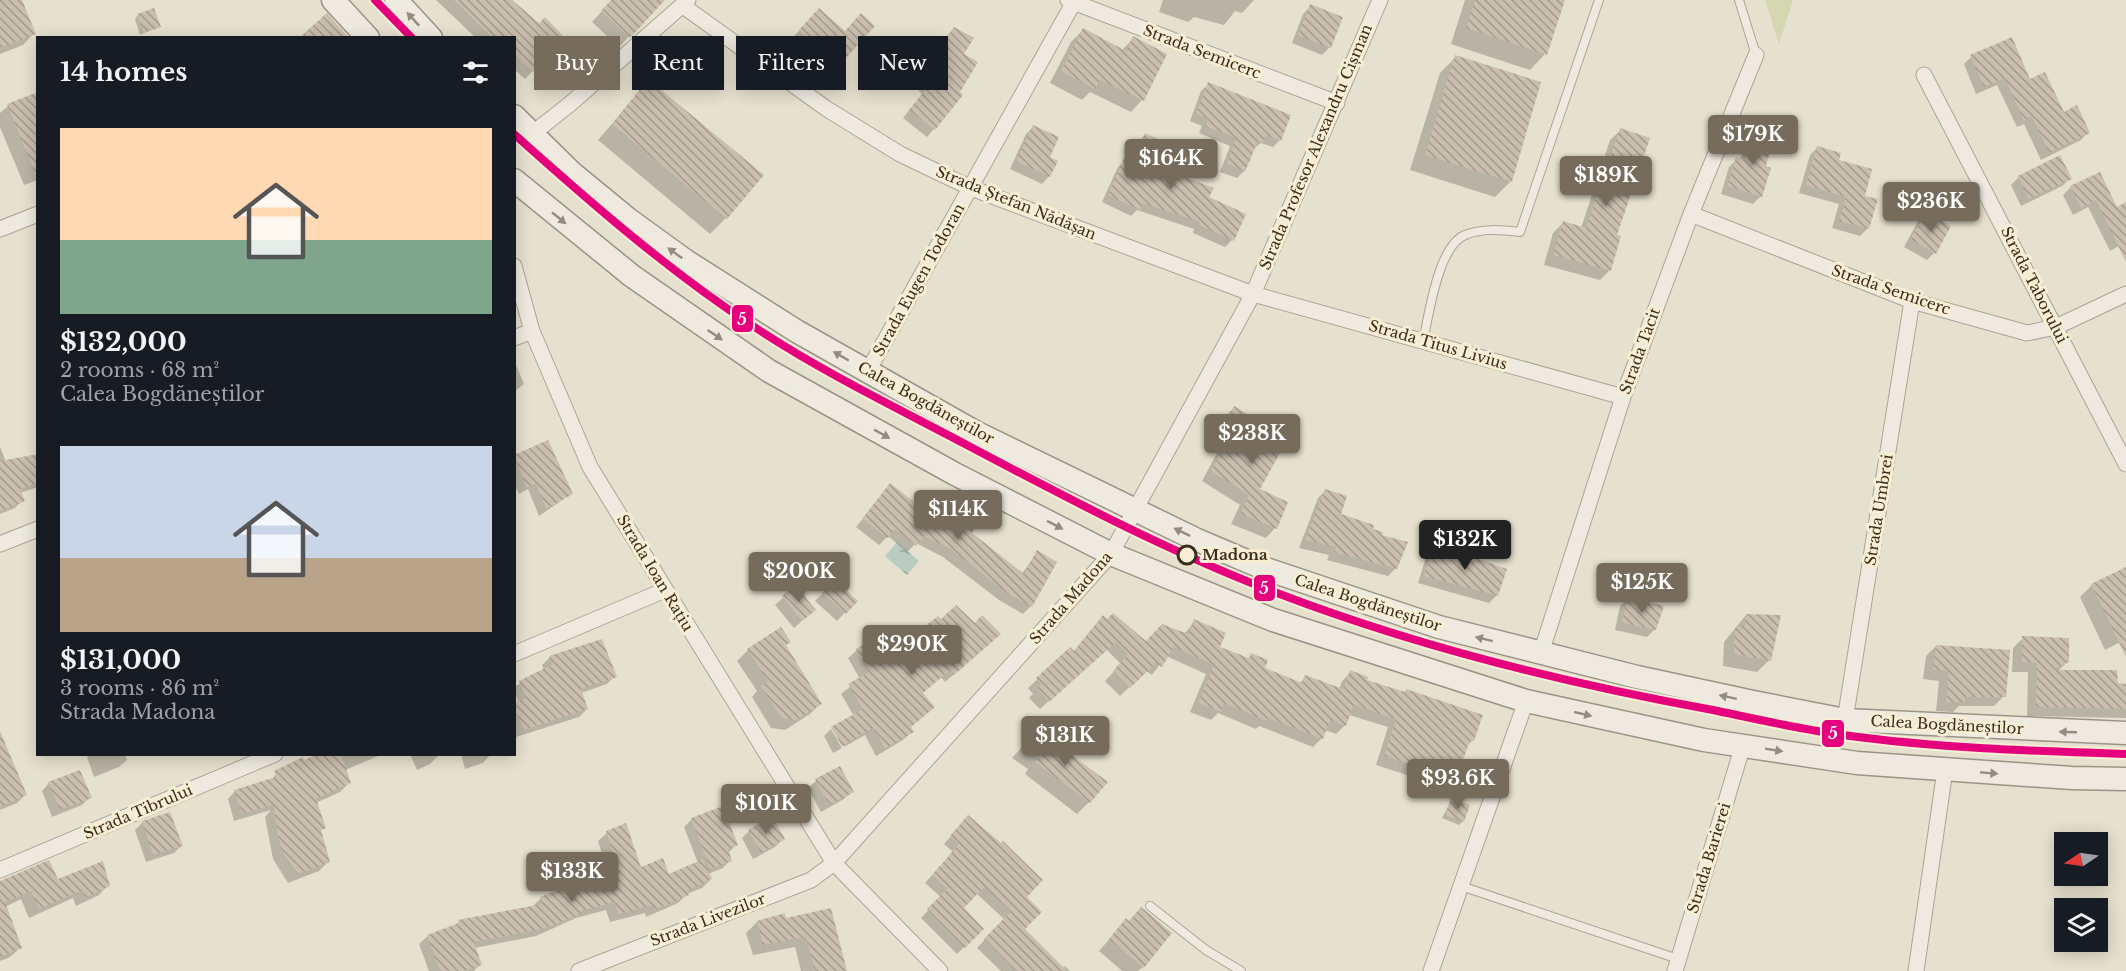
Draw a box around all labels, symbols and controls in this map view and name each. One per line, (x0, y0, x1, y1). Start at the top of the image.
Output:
one-way arrow (406, 11, 420, 26)
street label: Strada Semicerc (1141, 20, 1264, 83)
street label: Strada Profesor Alexandru Cișman (1255, 21, 1376, 273)
chip: Buy (534, 36, 620, 90)
chip: Rent (632, 36, 724, 90)
chip: Filters (736, 36, 846, 90)
chip: New (858, 36, 948, 90)
text: 14 homes (60, 56, 187, 88)
icon: filters (459, 56, 492, 89)
pin: $179K (1711, 115, 1795, 166)
text: $179K (1722, 122, 1784, 146)
pin: $164K (1129, 139, 1213, 190)
text: $164K (1139, 146, 1203, 170)
pin: $189K (1564, 156, 1648, 207)
street label: Strada Ștefan Nădășan (933, 162, 1099, 243)
text: $189K (1574, 163, 1638, 187)
icon: home (222, 167, 330, 275)
pin: $236K (1889, 182, 1973, 233)
text: $236K (1897, 189, 1965, 213)
street label: Strada Eugen Todoran (869, 200, 969, 360)
one-way arrow (551, 211, 567, 224)
street label: Strada Taborului (1997, 223, 2072, 346)
one-way arrow (668, 247, 684, 259)
street label: Strada Semicerc (1829, 260, 1953, 319)
line badge: 5 (731, 304, 754, 333)
street label: Strada Tacit (1615, 305, 1664, 397)
text: 5 (737, 309, 747, 329)
street label: Strada Titus Livius (1367, 316, 1510, 373)
text: $132,000 (60, 326, 187, 358)
one-way arrow (707, 329, 723, 340)
one-way arrow (832, 351, 849, 361)
street label: Calea Bogdăneștilor (855, 357, 999, 448)
text: 2 rooms · 68 m² (60, 358, 219, 382)
text: Calea Bogdăneștilor (60, 382, 264, 406)
pin: $238K (1210, 414, 1294, 465)
text: $238K (1218, 421, 1286, 445)
one-way arrow (874, 429, 891, 439)
street label: Strada Umbrei (1860, 453, 1897, 567)
icon: home (222, 485, 330, 593)
pin: $114K (916, 490, 1000, 541)
text: $114K (928, 497, 988, 521)
street label: Strada Ioan Rațiu (613, 511, 698, 635)
pin: $132K (1423, 520, 1507, 571)
one-way arrow (1046, 521, 1063, 530)
text: $132K (1433, 527, 1497, 551)
one-way arrow (1173, 528, 1190, 537)
marker: Madona (1177, 545, 1197, 565)
place label: Madona (1202, 545, 1268, 564)
street label: Strada Madona (1025, 547, 1116, 648)
pin: $200K (757, 552, 841, 603)
text: $200K (763, 559, 835, 583)
pin: $125K (1600, 563, 1684, 614)
street label: Calea Bogdăneștilor (1292, 570, 1445, 636)
text: $125K (1611, 570, 1673, 594)
line badge: 5 (1253, 574, 1276, 602)
text: 5 (1259, 578, 1269, 598)
pin: $290K (870, 625, 954, 676)
text: $290K (877, 632, 947, 656)
one-way arrow (1475, 633, 1493, 643)
text: $131,000 (60, 644, 181, 676)
text: 3 rooms · 86 m² (60, 676, 219, 700)
one-way arrow (1718, 692, 1737, 701)
text: Strada Madona (60, 700, 215, 724)
one-way arrow (1573, 710, 1592, 719)
street label: Calea Bogdăneștilor (1870, 711, 2025, 738)
pin: $131K (1023, 716, 1107, 767)
line badge: 5 (1821, 719, 1845, 748)
text: $131K (1035, 723, 1095, 747)
text: 5 (1828, 723, 1838, 743)
one-way arrow (2058, 727, 2077, 737)
one-way arrow (1765, 746, 1784, 755)
pin: $93.6K (1409, 759, 1507, 810)
text: $93.6K (1421, 766, 1495, 790)
one-way arrow (1979, 768, 1998, 778)
street label: Strada Tibrului (80, 780, 195, 843)
pin: $101K (724, 784, 808, 835)
text: $101K (735, 791, 797, 815)
street label: Strada Barierei (1683, 800, 1734, 915)
north arrow (2054, 832, 2108, 886)
map controls (2054, 832, 2108, 952)
pin: $133K (530, 852, 614, 903)
text: $133K (540, 859, 604, 883)
street label: Strada Livezilor (647, 889, 769, 950)
button: layers (2054, 898, 2108, 952)

